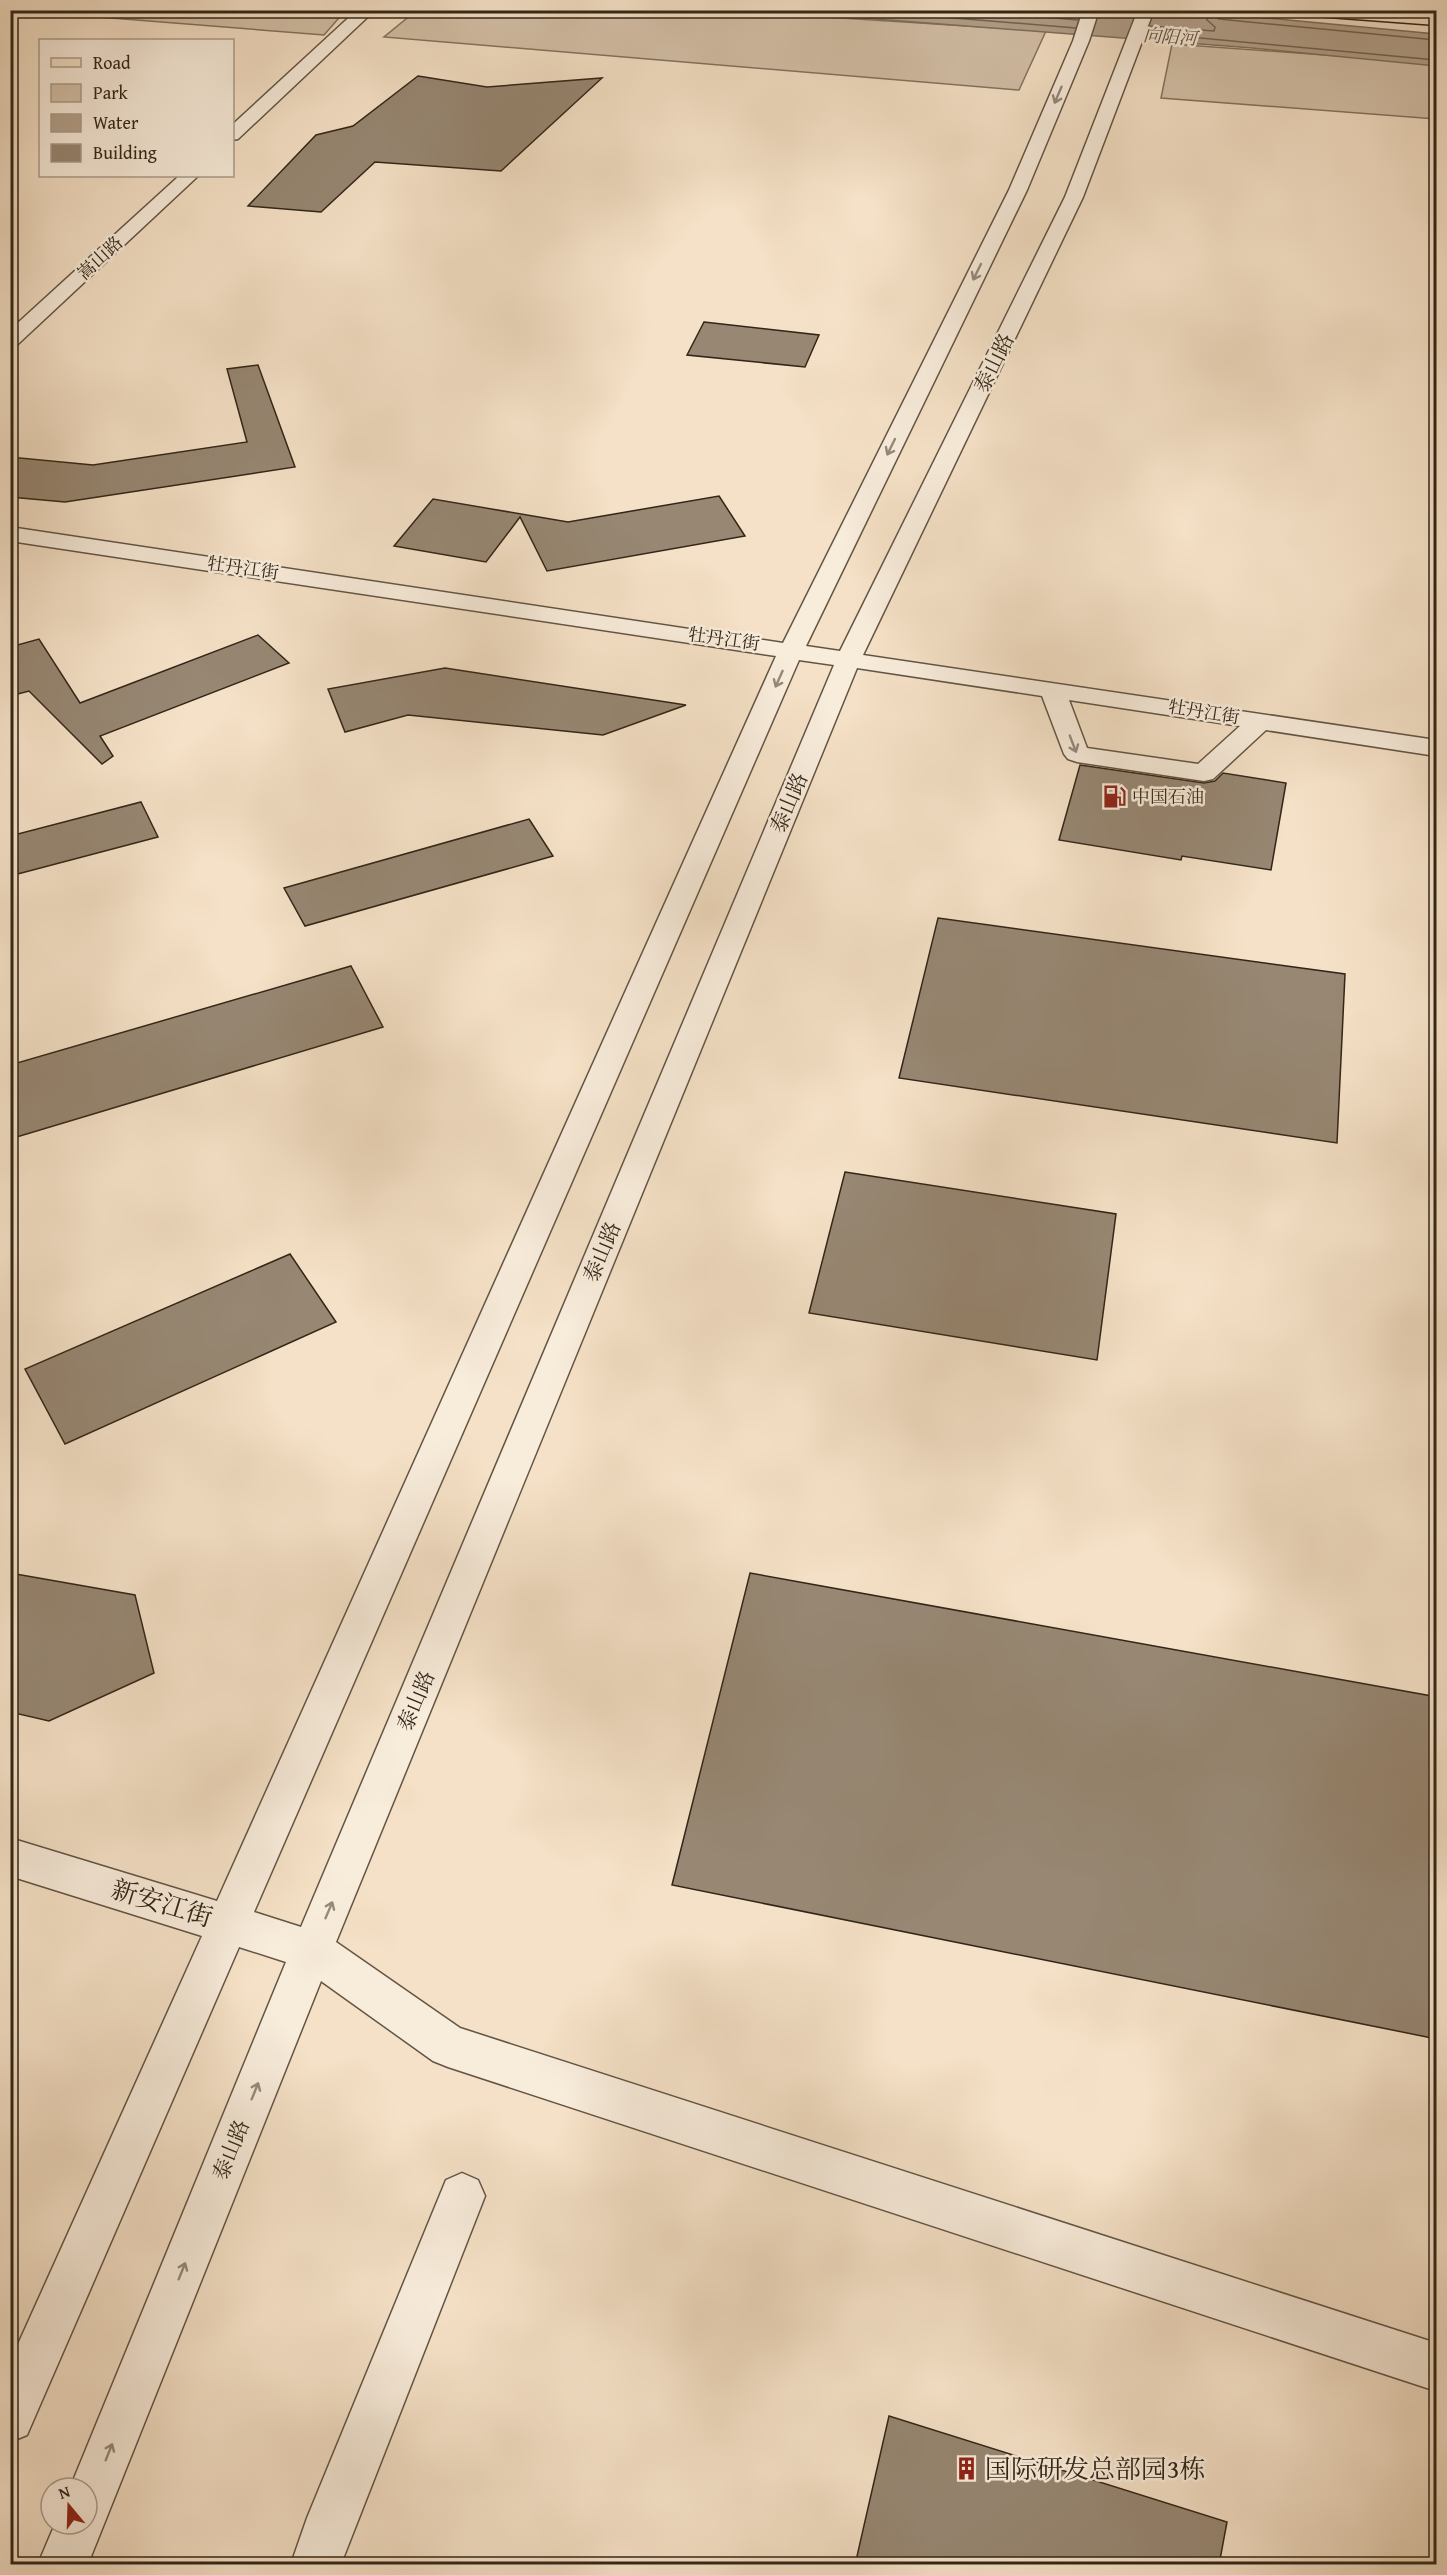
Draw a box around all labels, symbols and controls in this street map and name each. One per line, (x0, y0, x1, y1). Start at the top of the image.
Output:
water label: 向阳河 (1142, 21, 1201, 52)
legend (39, 39, 234, 177)
text: Road (93, 49, 131, 76)
text: Park (93, 79, 129, 106)
one-way arrow (1052, 85, 1063, 103)
text: Water (93, 109, 139, 136)
text: Building (93, 139, 157, 166)
street label: 嵩山路 (71, 229, 129, 286)
one-way arrow (971, 263, 983, 281)
street label: 泰山路 (966, 328, 1021, 398)
one-way arrow (885, 438, 897, 456)
street label: 牡丹江街 (206, 549, 281, 586)
street label: 牡丹江街 (687, 620, 762, 657)
one-way arrow (772, 670, 784, 688)
street label: 牡丹江街 (1166, 693, 1242, 730)
one-way arrow (1068, 734, 1079, 753)
street label: 泰山路 (762, 768, 815, 838)
place label: 中国石油 (1132, 783, 1204, 810)
fuel station icon: 中国石油 (1101, 784, 1127, 810)
street label: 泰山路 (575, 1217, 628, 1287)
street label: 泰山路 (389, 1666, 442, 1736)
street label: 新安江街 (107, 1869, 218, 1936)
one-way arrow (324, 1901, 335, 1920)
one-way arrow (251, 2082, 262, 2100)
street label: 泰山路 (204, 2115, 257, 2185)
one-way arrow (177, 2263, 188, 2281)
one-way arrow (104, 2443, 115, 2462)
place label: 国际研发总部园3栋 (985, 2449, 1206, 2488)
building icon: 国际研发总部园3栋 (954, 2456, 980, 2482)
north arrow (39, 2476, 99, 2536)
text: N (55, 2479, 73, 2505)

